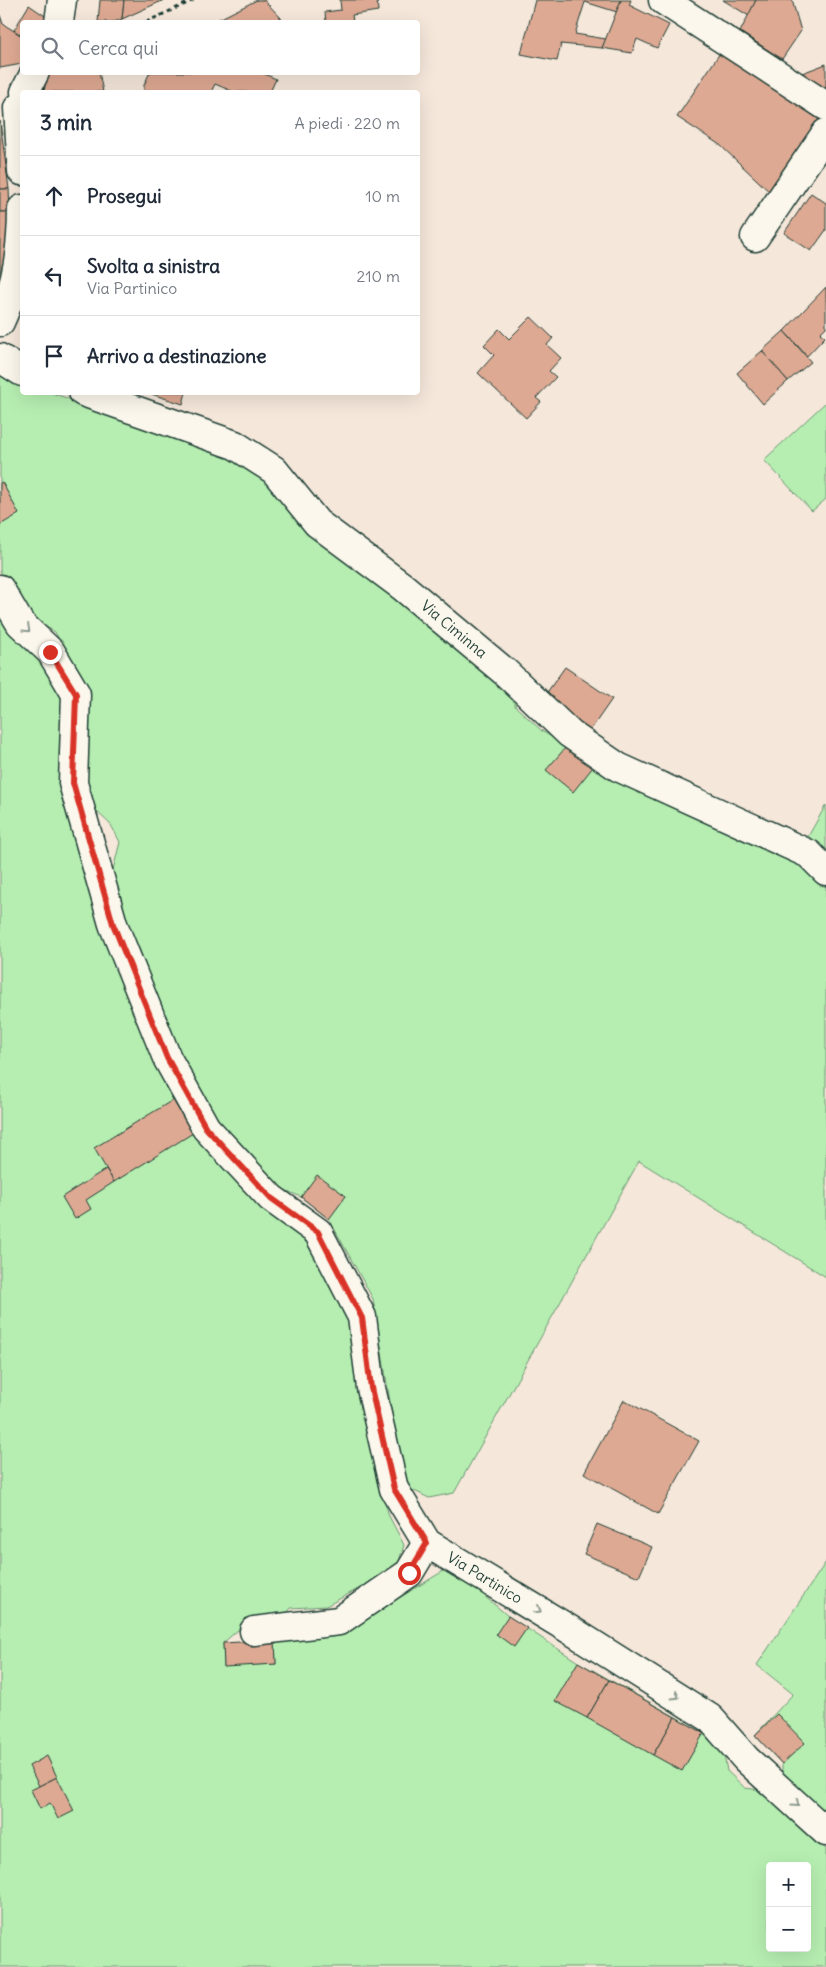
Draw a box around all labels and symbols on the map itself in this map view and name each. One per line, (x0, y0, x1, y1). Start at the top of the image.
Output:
street label: Via Ciminna (417, 596, 492, 662)
one-way arrow (21, 623, 30, 632)
route end (39, 641, 62, 664)
street label: Via Partinico (444, 1547, 526, 1608)
route start (398, 1562, 421, 1585)
one-way arrow (532, 1603, 541, 1613)
one-way arrow (670, 1690, 679, 1700)
one-way arrow (790, 1798, 799, 1807)

